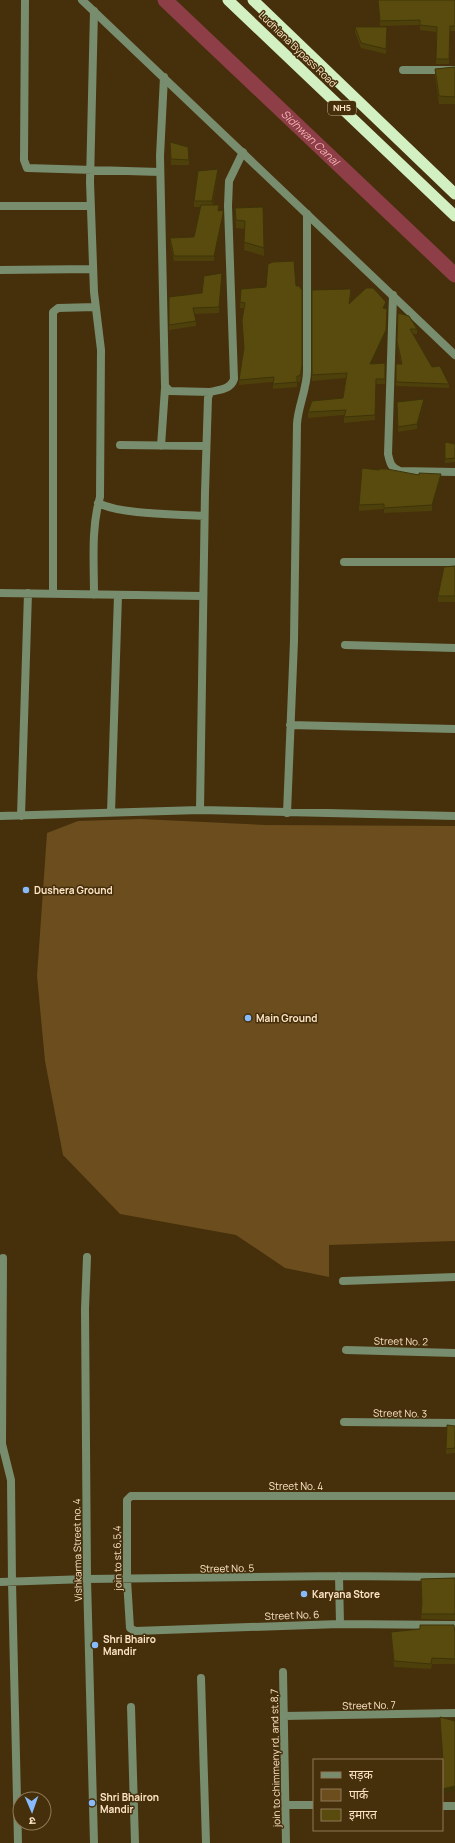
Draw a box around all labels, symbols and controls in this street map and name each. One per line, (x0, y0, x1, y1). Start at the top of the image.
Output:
street label: Ludhiana Bypass Road (256, 8, 340, 90)
road number: NH5 (328, 101, 356, 115)
water label: Sidhwan Canal (278, 106, 344, 169)
place label: Dushera Ground (34, 883, 113, 897)
marker: Dushera Ground (21, 885, 31, 895)
place label: Main Ground (256, 1011, 317, 1025)
marker: Main Ground (243, 1013, 253, 1023)
street label: Street No. 2 (374, 1334, 428, 1348)
street label: Street No. 3 (373, 1406, 427, 1420)
street label: Street No. 4 (269, 1479, 323, 1493)
street label: Vishkarma Street no. 4 (69, 1498, 85, 1602)
street label: join to st.6,5,4 (109, 1525, 125, 1592)
street label: Street No. 5 (200, 1561, 254, 1575)
place label: Karyana Store (312, 1587, 380, 1601)
marker: Karyana Store (299, 1589, 309, 1599)
street label: Street No. 6 (264, 1607, 320, 1623)
place label: Shri Bhairo Mandir (103, 1632, 156, 1658)
marker: Shri Bhairo Mandir (90, 1640, 100, 1650)
street label: join to chimmeny rd. and st.8,7 (267, 1689, 283, 1828)
street label: Street No. 7 (342, 1698, 396, 1712)
legend (313, 1759, 443, 1831)
text: सड़क (349, 1766, 374, 1783)
text: पार्क (349, 1786, 369, 1803)
place label: Shri Bhairon Mandir (100, 1790, 159, 1816)
north arrow (12, 1791, 52, 1831)
marker: Shri Bhairon Mandir (87, 1798, 97, 1808)
text: इमारत (349, 1806, 378, 1823)
text: उ (28, 1814, 36, 1829)

